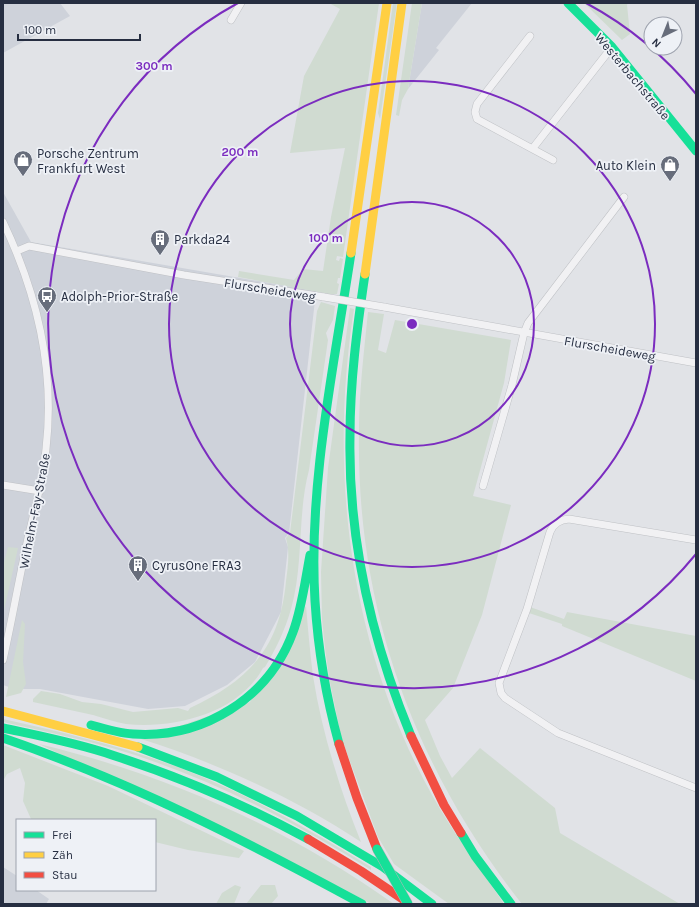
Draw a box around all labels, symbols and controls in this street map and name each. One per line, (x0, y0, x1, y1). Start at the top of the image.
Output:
scale bar (18, 16, 140, 42)
north arrow (643, 16, 683, 56)
text: 100 m (24, 23, 56, 37)
street label: Westerbachstraße (592, 30, 673, 123)
text: N (649, 36, 664, 50)
text: 300 m (135, 59, 173, 73)
text: 200 m (222, 145, 258, 159)
place label: Porsche Zentrum Frankfurt West (37, 146, 139, 176)
shop icon: Porsche Zentrum Frankfurt West (12, 149, 34, 177)
shop icon: Auto Klein (659, 154, 681, 182)
place label: Auto Klein (596, 158, 656, 173)
building icon: Parkda24 (149, 228, 171, 256)
text: 100 m (309, 231, 343, 245)
place label: Parkda24 (174, 232, 230, 247)
street label: Flurscheideweg (223, 275, 318, 304)
bus stop icon: Adolph-Prior-Straße (36, 285, 58, 313)
place label: Adolph-Prior-Straße (61, 289, 179, 304)
centre of rings (405, 317, 419, 331)
street label: Flurscheideweg (563, 333, 658, 364)
street label: Wilhelm-Fay-Straße (16, 452, 53, 570)
building icon: CyrusOne FRA3 (127, 554, 149, 582)
place label: CyrusOne FRA3 (152, 558, 241, 573)
legend (16, 819, 156, 891)
text: Frei (52, 828, 72, 842)
text: Zäh (52, 848, 73, 862)
text: Stau (52, 868, 78, 882)

